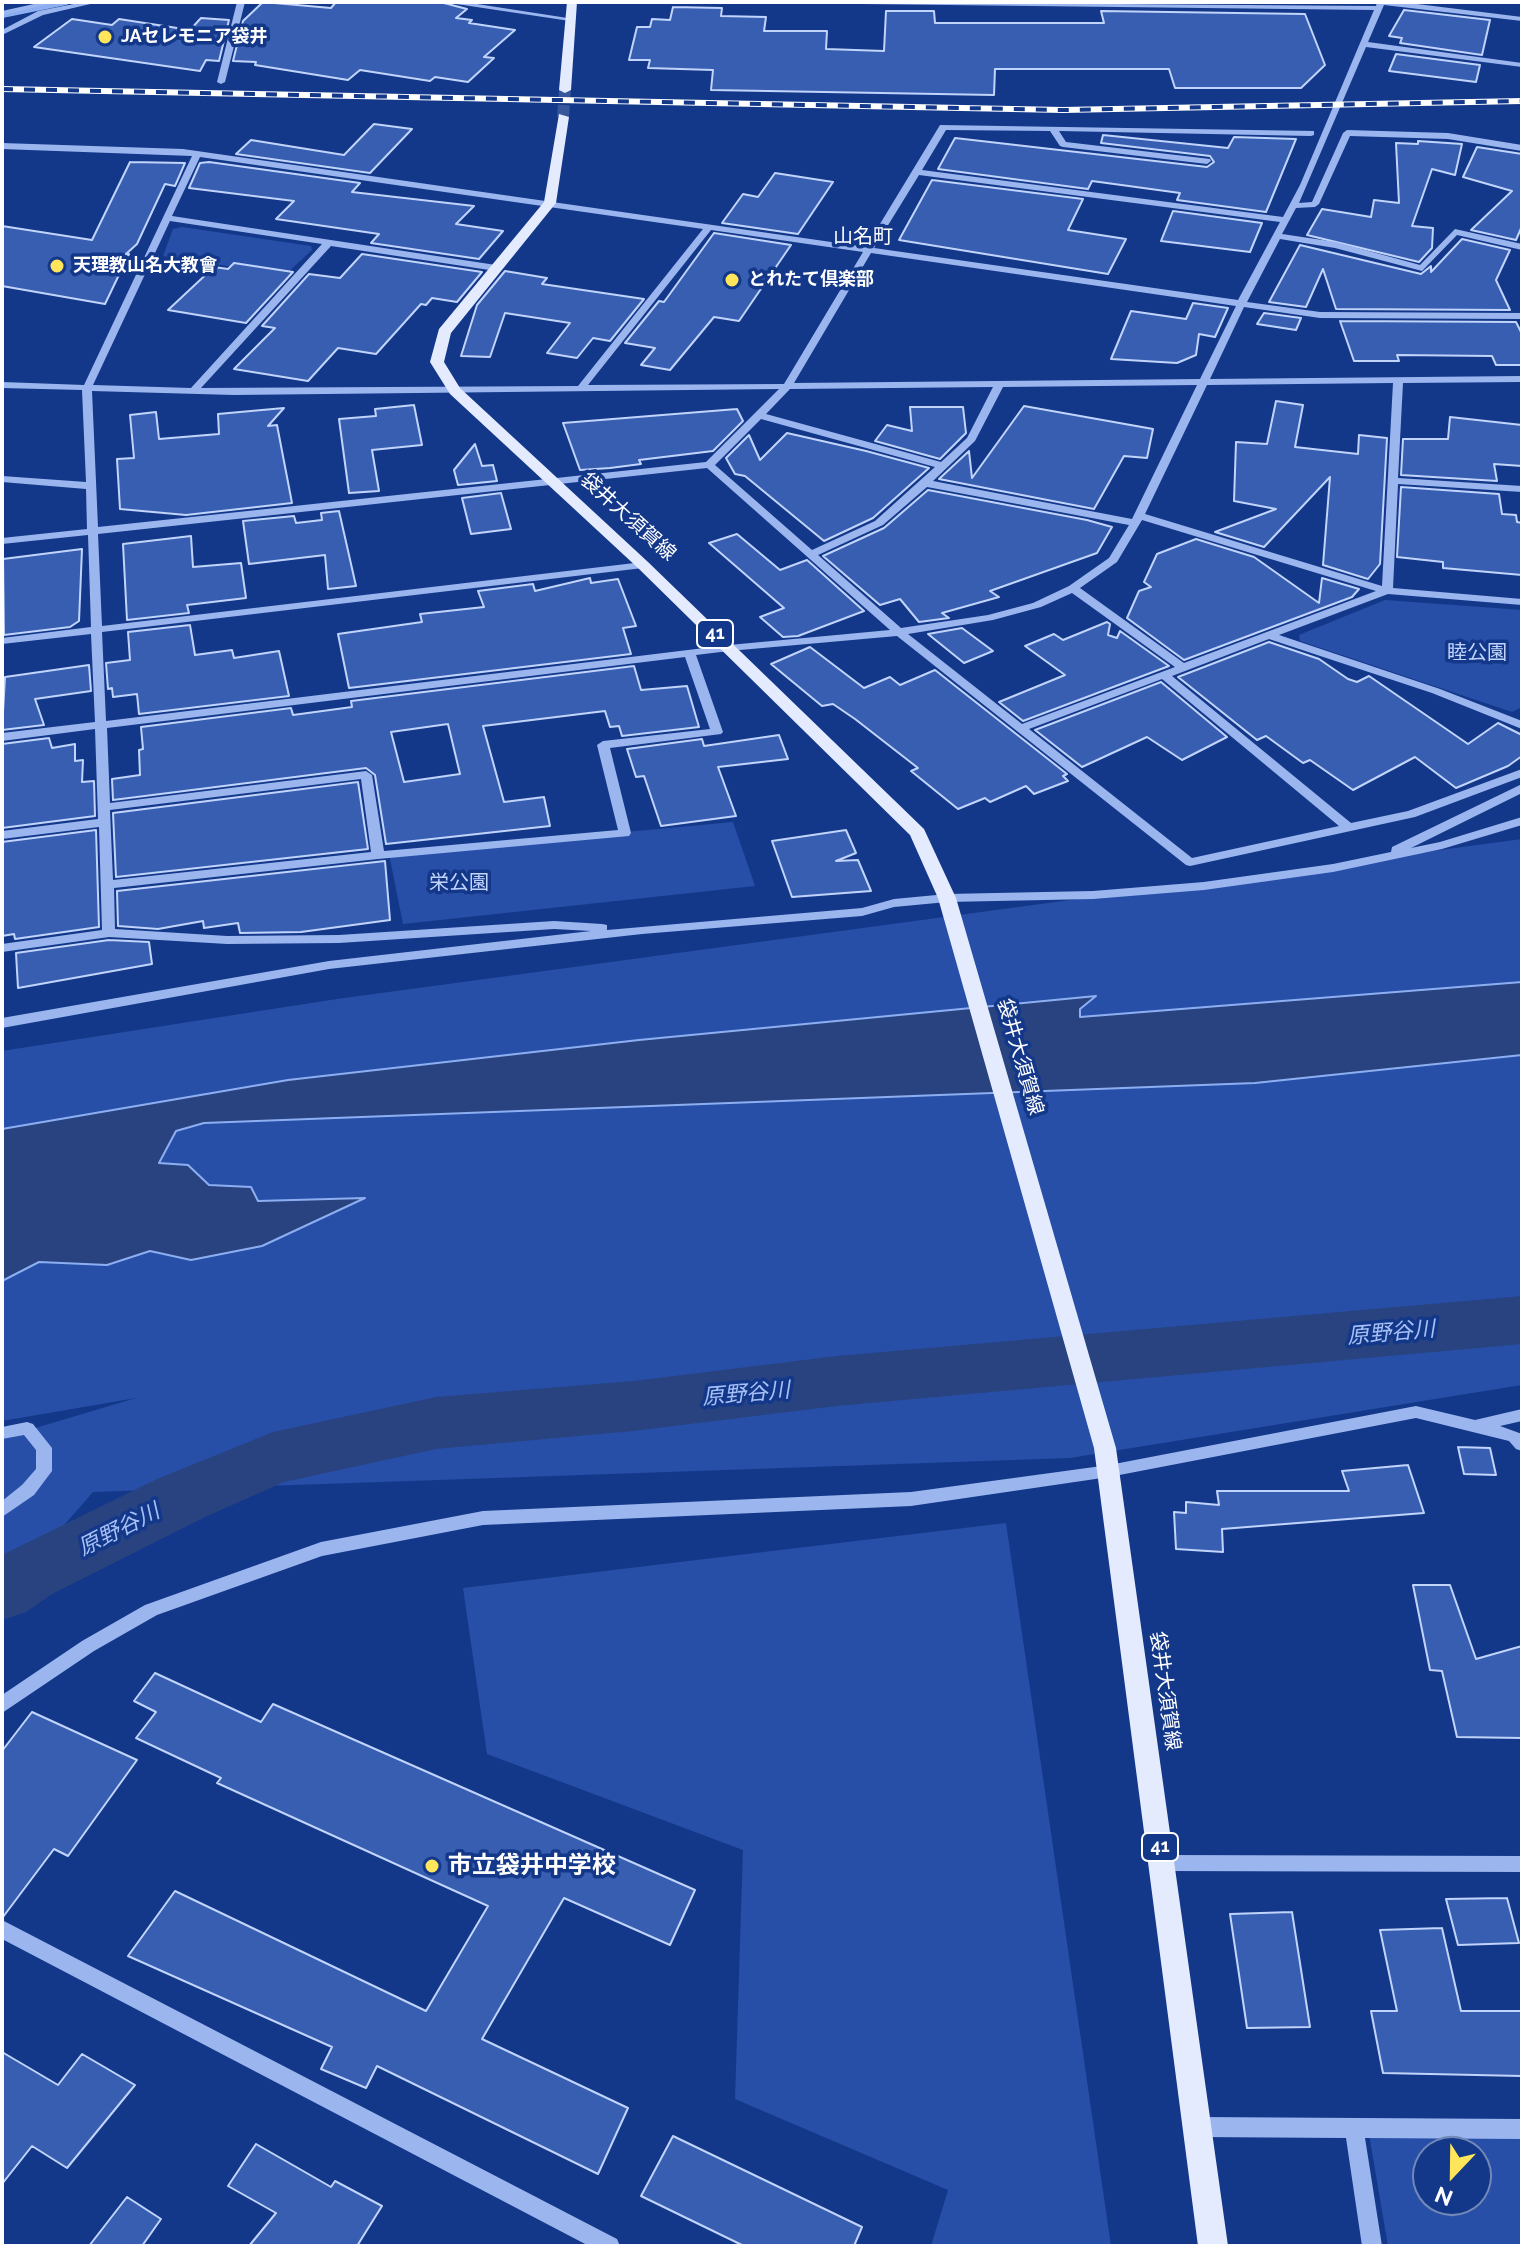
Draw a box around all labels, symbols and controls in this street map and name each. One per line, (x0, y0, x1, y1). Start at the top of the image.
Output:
place label: JAセレモニア袋井 (121, 26, 268, 48)
marker: JAセレモニア袋井 (96, 28, 114, 46)
district label: 山名町 (833, 225, 893, 249)
place label: 天理教山名大教會 (73, 255, 217, 277)
marker: 天理教山名大教會 (48, 257, 66, 275)
place label: とれたて倶楽部 (748, 269, 874, 291)
marker: とれたて倶楽部 (723, 271, 741, 289)
street label: 袋井大須賀線 (575, 468, 681, 566)
road number: 41 (697, 620, 733, 648)
park label: 睦公園 (1447, 641, 1507, 665)
park label: 栄公園 (429, 871, 489, 895)
street label: 袋井大須賀線 (992, 996, 1048, 1118)
water label: 原野谷川 (1346, 1316, 1436, 1350)
water label: 原野谷川 (701, 1377, 791, 1411)
water label: 原野谷川 (74, 1498, 164, 1562)
street label: 袋井大須賀線 (1145, 1630, 1185, 1752)
road number: 41 (1142, 1833, 1178, 1861)
place label: 市立袋井中学校 (448, 1852, 616, 1880)
marker: 市立袋井中学校 (423, 1857, 441, 1875)
north arrow (1412, 2136, 1492, 2216)
text: N (1431, 2181, 1456, 2212)

